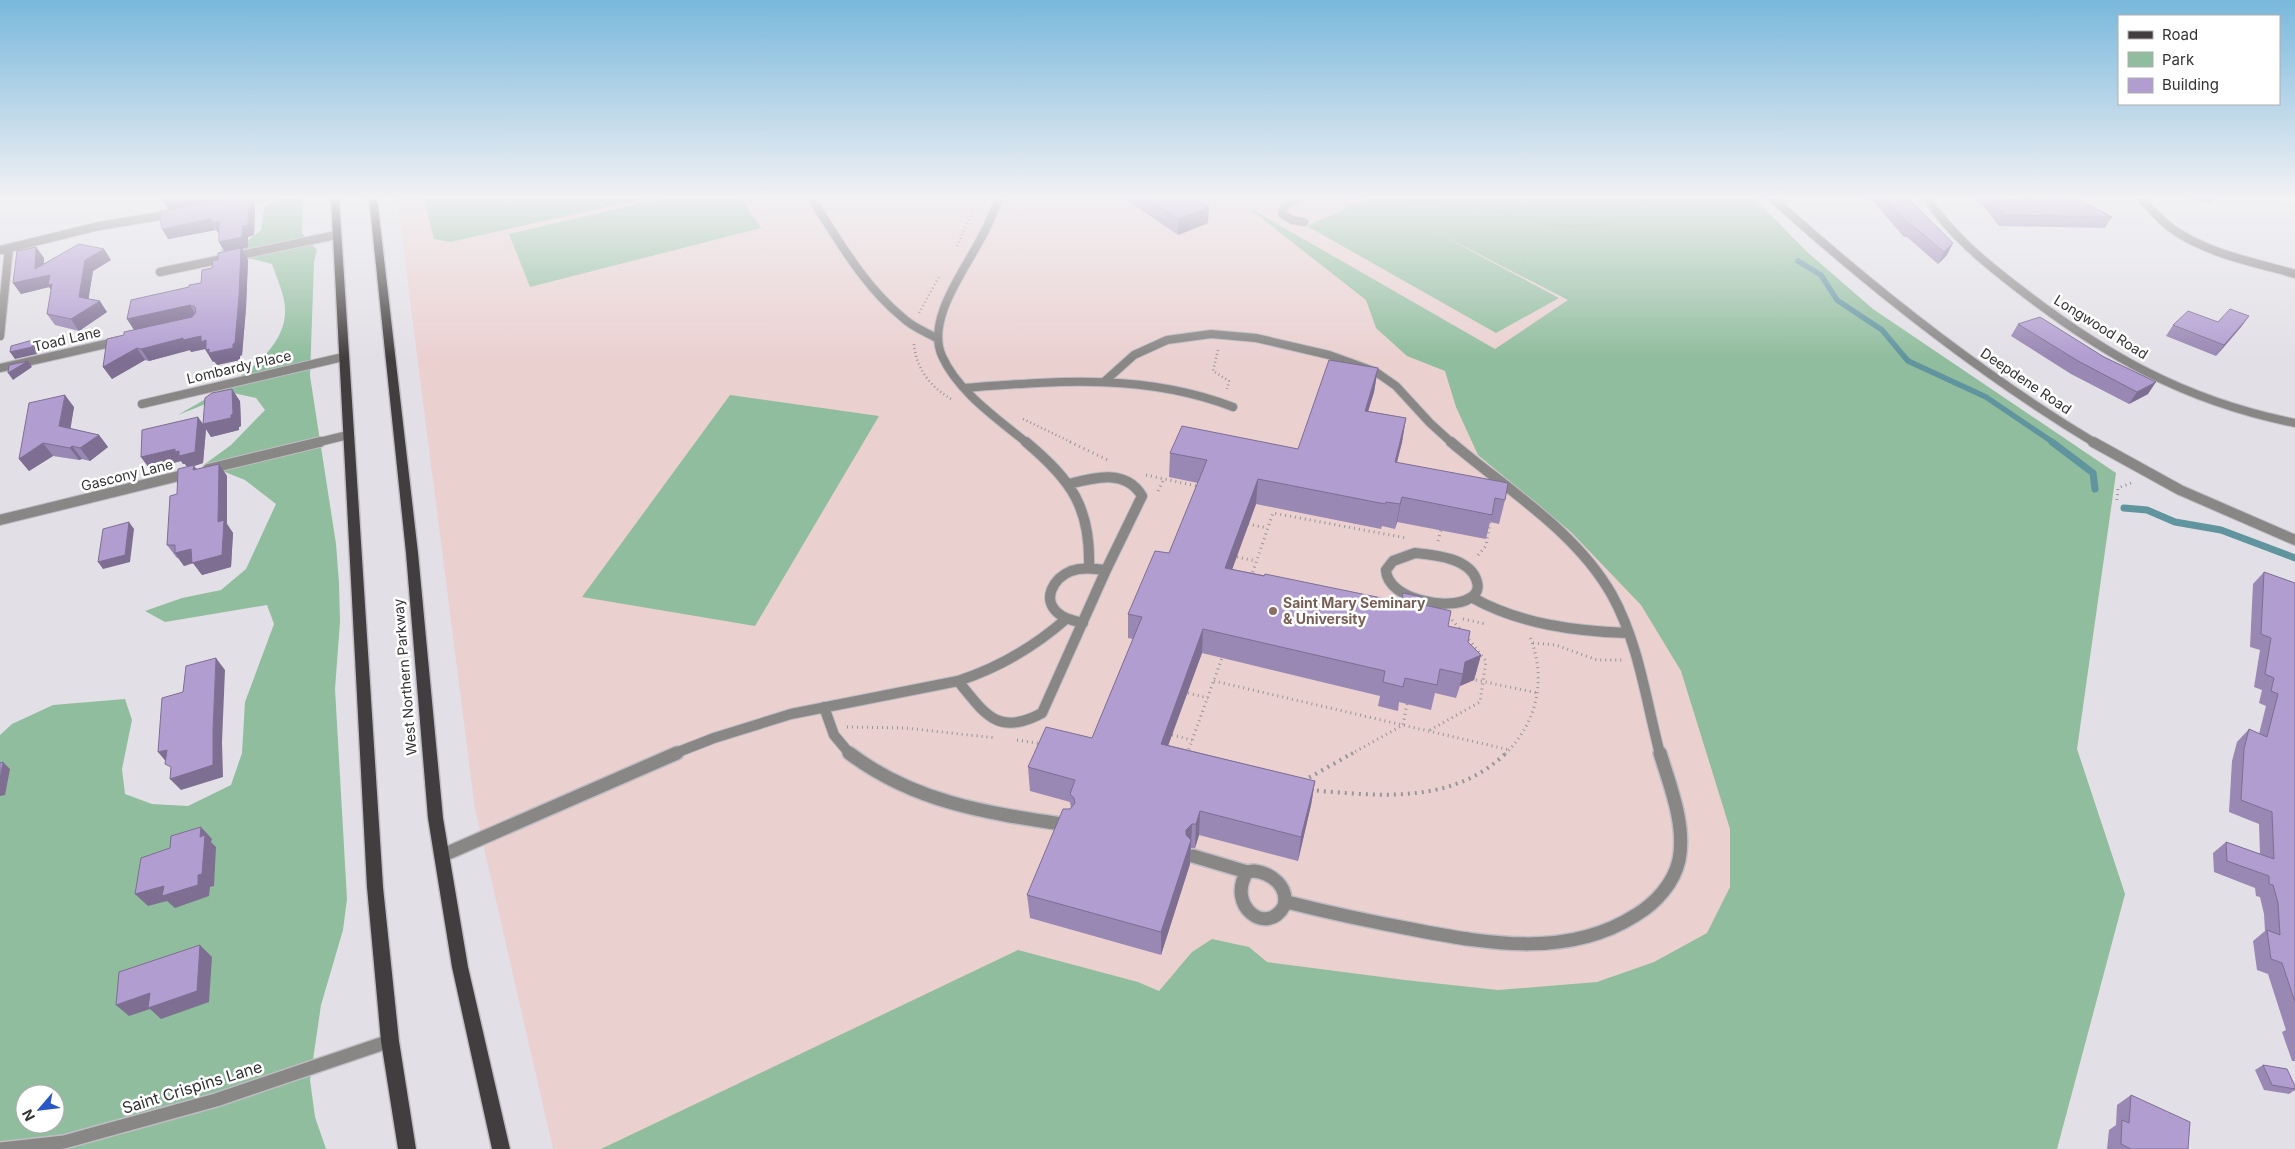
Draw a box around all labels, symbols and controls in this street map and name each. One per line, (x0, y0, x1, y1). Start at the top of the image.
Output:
legend (2118, 15, 2280, 105)
text: Road (2162, 25, 2198, 44)
text: Park (2162, 50, 2195, 69)
text: Building (2162, 75, 2219, 94)
street label: Longwood Road (2051, 291, 2151, 362)
street label: Toad Lane (31, 322, 102, 355)
street label: Deepdene Road (1978, 344, 2075, 417)
street label: Lombardy Place (185, 346, 293, 387)
street label: Gascony Lane (79, 455, 175, 494)
place label: Saint Mary Seminary & University (1283, 594, 1426, 627)
street label: West Northern Parkway (389, 598, 420, 756)
marker: Saint Mary Seminary & University (1267, 605, 1279, 617)
street label: Saint Crispins Lane (120, 1056, 264, 1118)
north arrow (15, 1084, 65, 1134)
text: N (18, 1107, 38, 1124)

